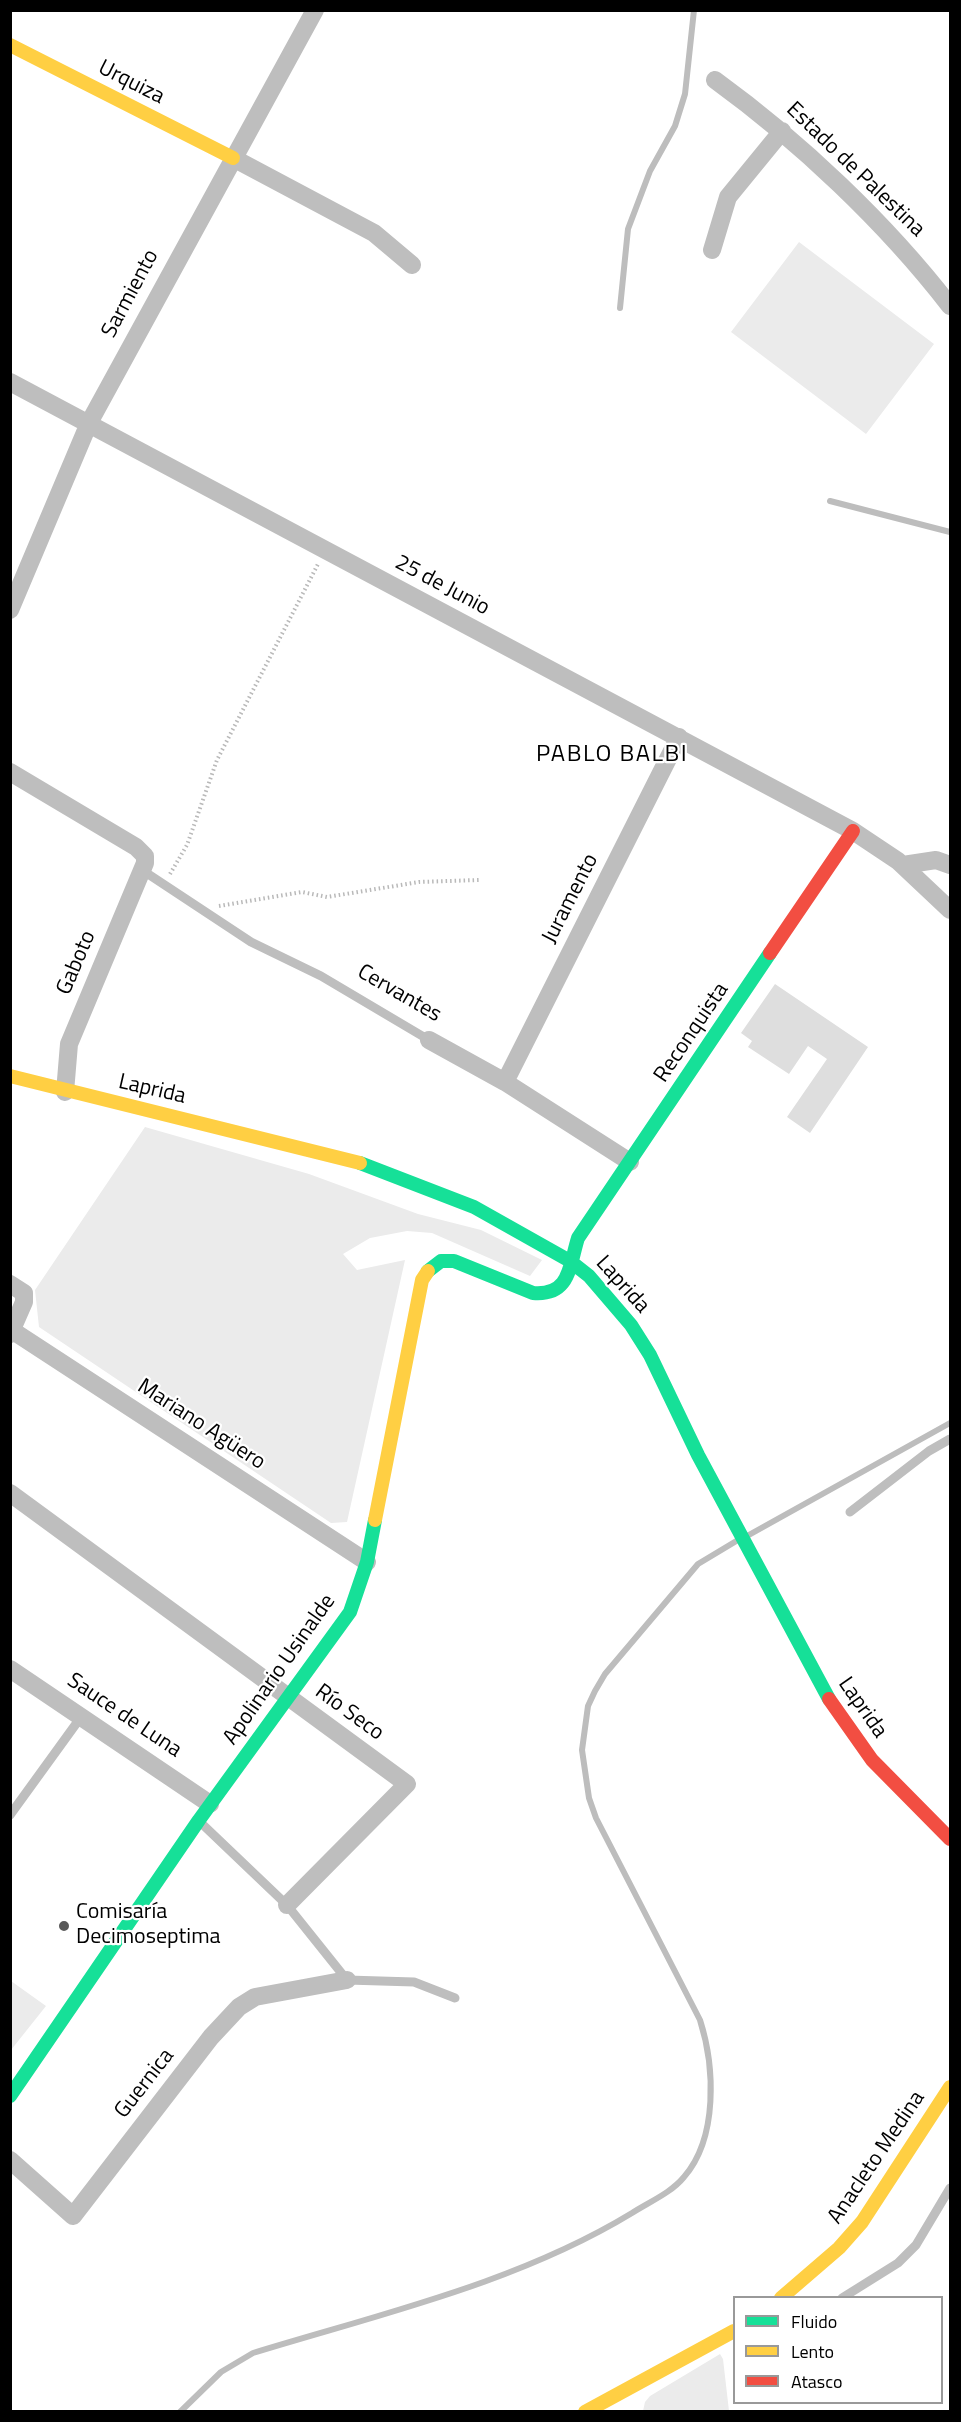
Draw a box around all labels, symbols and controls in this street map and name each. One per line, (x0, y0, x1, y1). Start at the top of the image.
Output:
street label: Urquiza (94, 55, 168, 111)
street label: Estado de Palestina (780, 97, 930, 243)
street label: Sarmiento (97, 245, 165, 343)
street label: 25 de Junio (390, 550, 494, 622)
district label: PABLO BALBI (536, 741, 688, 769)
street label: Juramento (537, 850, 605, 948)
street label: Gaboto (52, 927, 102, 999)
street label: Cervantes (352, 959, 446, 1029)
street label: Reconquista (649, 978, 735, 1088)
street label: Laprida (116, 1069, 188, 1111)
street label: Laprida (589, 1251, 655, 1319)
street label: Mariano Agüero (132, 1374, 270, 1476)
street label: Apolinario Usinalde (218, 1590, 342, 1750)
street label: Sauce de Luna (62, 1668, 186, 1764)
street label: Laprida (832, 1672, 892, 1744)
street label: Río Seco (309, 1679, 389, 1747)
place label: Comisaría Decimoseptima (76, 1900, 221, 1952)
marker: Comisaría Decimoseptima (57, 1919, 71, 1933)
street label: Guernica (110, 2044, 180, 2124)
street label: Anacleto Medina (823, 2087, 931, 2229)
legend (733, 2296, 943, 2404)
text: Fluido (791, 2308, 837, 2335)
text: Lento (791, 2338, 834, 2365)
text: Atasco (791, 2368, 842, 2395)

